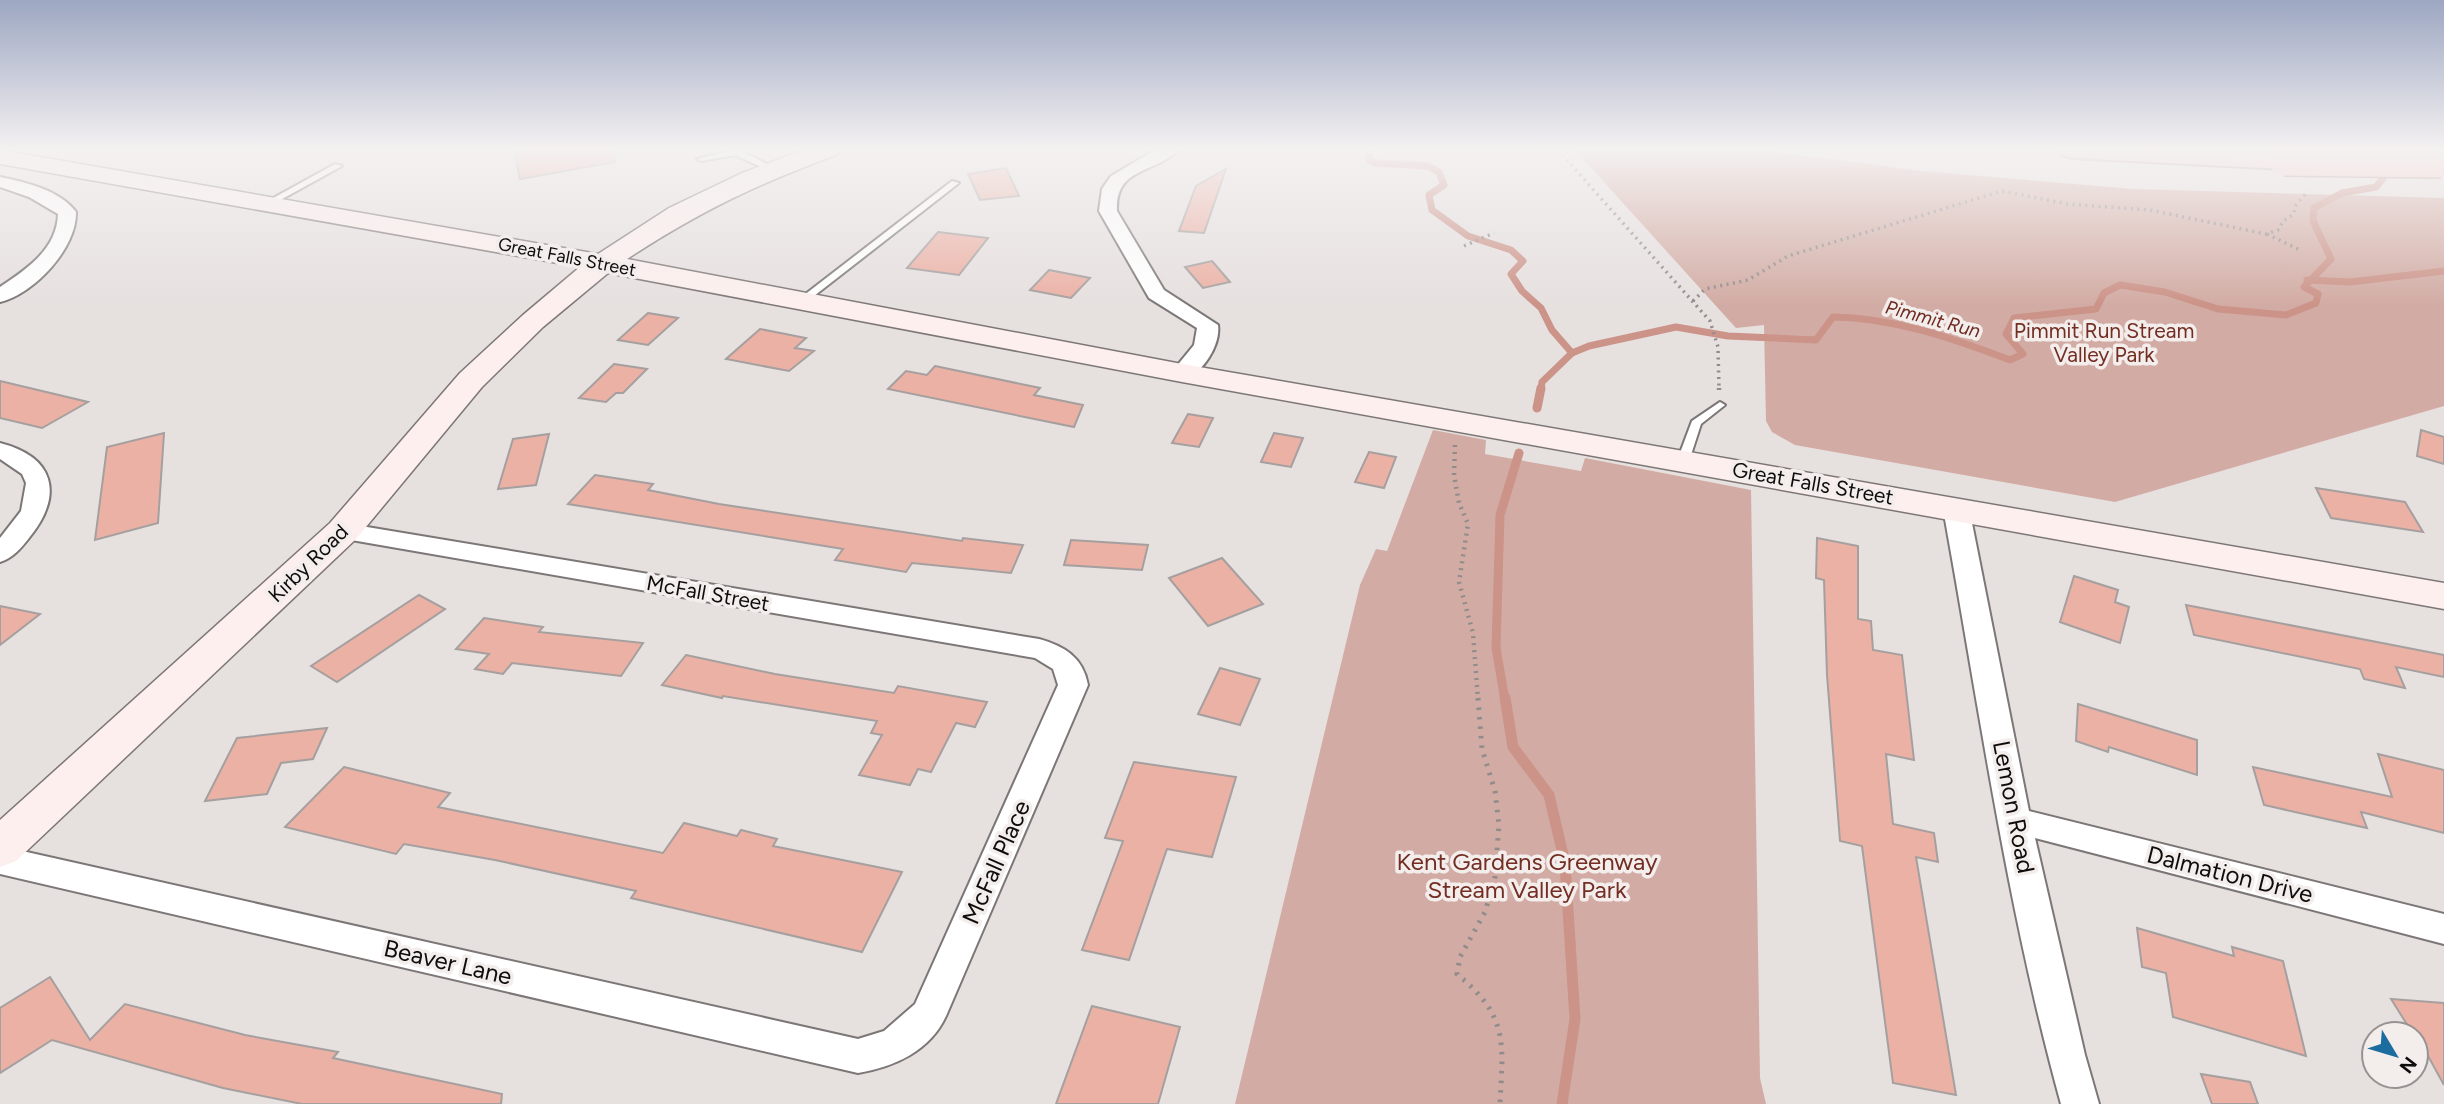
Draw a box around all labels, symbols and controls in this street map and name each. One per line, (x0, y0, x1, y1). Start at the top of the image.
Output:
street label: Great Falls Street (496, 233, 638, 281)
water label: Pimmit Run (1883, 295, 1983, 343)
park label: Pimmit Run Stream Valley Park (2014, 318, 2194, 367)
street label: Great Falls Street (1730, 457, 1896, 510)
street label: Kirby Road (263, 519, 353, 607)
street label: McFall Street (645, 570, 771, 616)
street label: Lemon Road (1987, 738, 2041, 876)
street label: McFall Place (956, 796, 1036, 928)
street label: Dalmation Drive (2144, 839, 2316, 909)
park label: Kent Gardens Greenway Stream Valley Park (1396, 847, 1658, 904)
street label: Beaver Lane (381, 933, 515, 991)
north arrow (2360, 1020, 2430, 1090)
text: N (2394, 1052, 2422, 1078)

